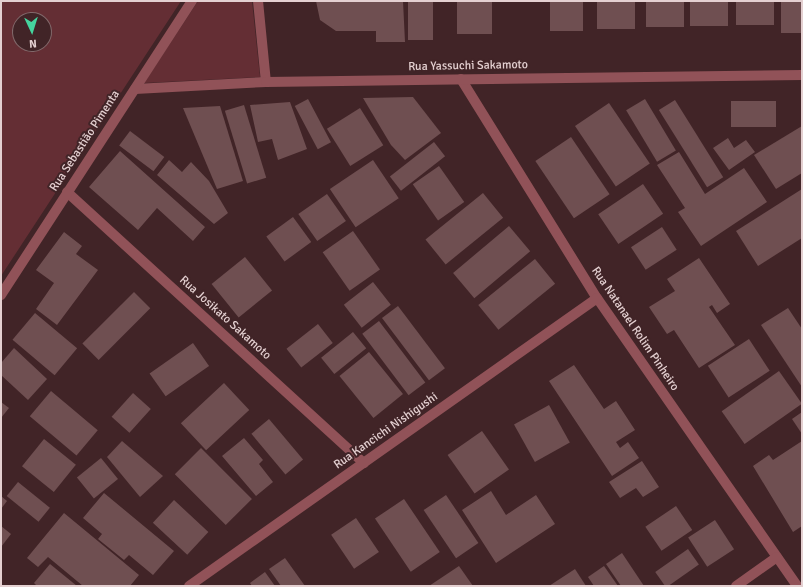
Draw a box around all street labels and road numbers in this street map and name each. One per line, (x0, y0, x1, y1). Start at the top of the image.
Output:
street label: Rua Yassuchi Sakamoto (408, 58, 528, 74)
street label: Rua Sebastião Pimenta (47, 88, 123, 194)
street label: Rua Natanael Rolim Pinheiro (588, 264, 682, 394)
street label: Rua Josikato Sakamoto (176, 273, 274, 363)
street label: Rua Kancichi Nishigushi (331, 390, 441, 472)

